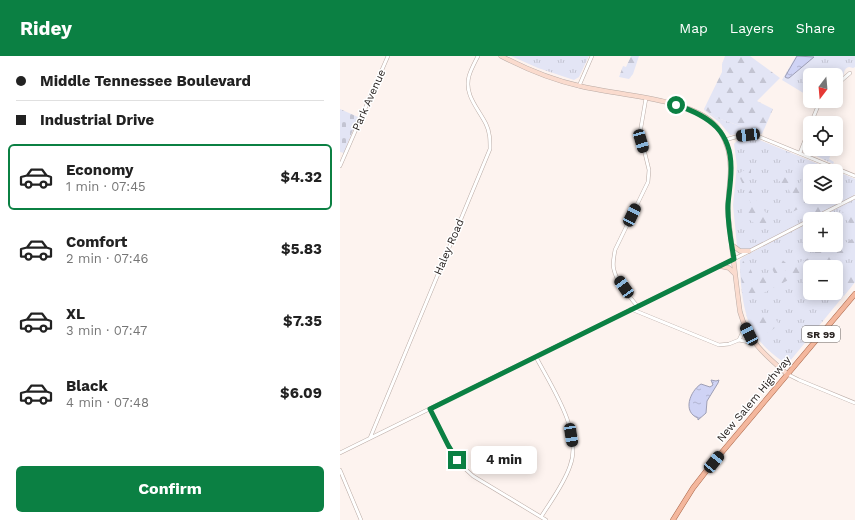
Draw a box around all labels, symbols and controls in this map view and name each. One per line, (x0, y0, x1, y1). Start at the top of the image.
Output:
text: Ridey (20, 17, 72, 40)
text: Map (679, 20, 708, 36)
text: Layers (730, 20, 774, 36)
text: Share (796, 20, 835, 36)
street label: Park Avenue (350, 67, 388, 133)
north arrow (803, 68, 843, 108)
map controls (803, 68, 843, 300)
text: Middle Tennessee Boulevard (40, 72, 251, 90)
route start (667, 96, 685, 114)
text: Industrial Drive (40, 111, 154, 129)
button: locate (803, 116, 843, 156)
car (632, 128, 650, 154)
car (735, 128, 761, 142)
icon: car (18, 159, 54, 195)
text: Economy (66, 161, 133, 179)
button: layers (803, 164, 843, 204)
text: $4.32 (281, 168, 322, 186)
text: 1 min · 07:45 (66, 179, 146, 194)
car (621, 202, 643, 228)
button: + (803, 212, 843, 252)
street label: Haley Road (431, 217, 467, 277)
icon: car (18, 231, 54, 267)
text: Comfort (66, 233, 127, 251)
text: $5.83 (281, 240, 322, 258)
text: 2 min · 07:46 (66, 251, 149, 266)
button: − (803, 260, 843, 300)
car (612, 274, 636, 300)
icon: car (18, 303, 54, 339)
text: XL (66, 305, 85, 323)
text: $7.35 (283, 312, 322, 330)
car (738, 321, 760, 347)
text: 3 min · 07:47 (66, 323, 147, 338)
road number: SR 99 (802, 326, 840, 342)
street label: New Salem Highway (714, 353, 794, 445)
icon: car (18, 375, 54, 411)
text: Black (66, 377, 108, 395)
text: $6.09 (280, 384, 322, 402)
text: 4 min · 07:48 (66, 395, 149, 410)
car (563, 422, 579, 448)
callout: 4 min (471, 446, 537, 474)
car (702, 449, 726, 475)
route end (448, 451, 466, 469)
text: 4 min (486, 452, 522, 467)
button: Confirm (16, 466, 324, 512)

